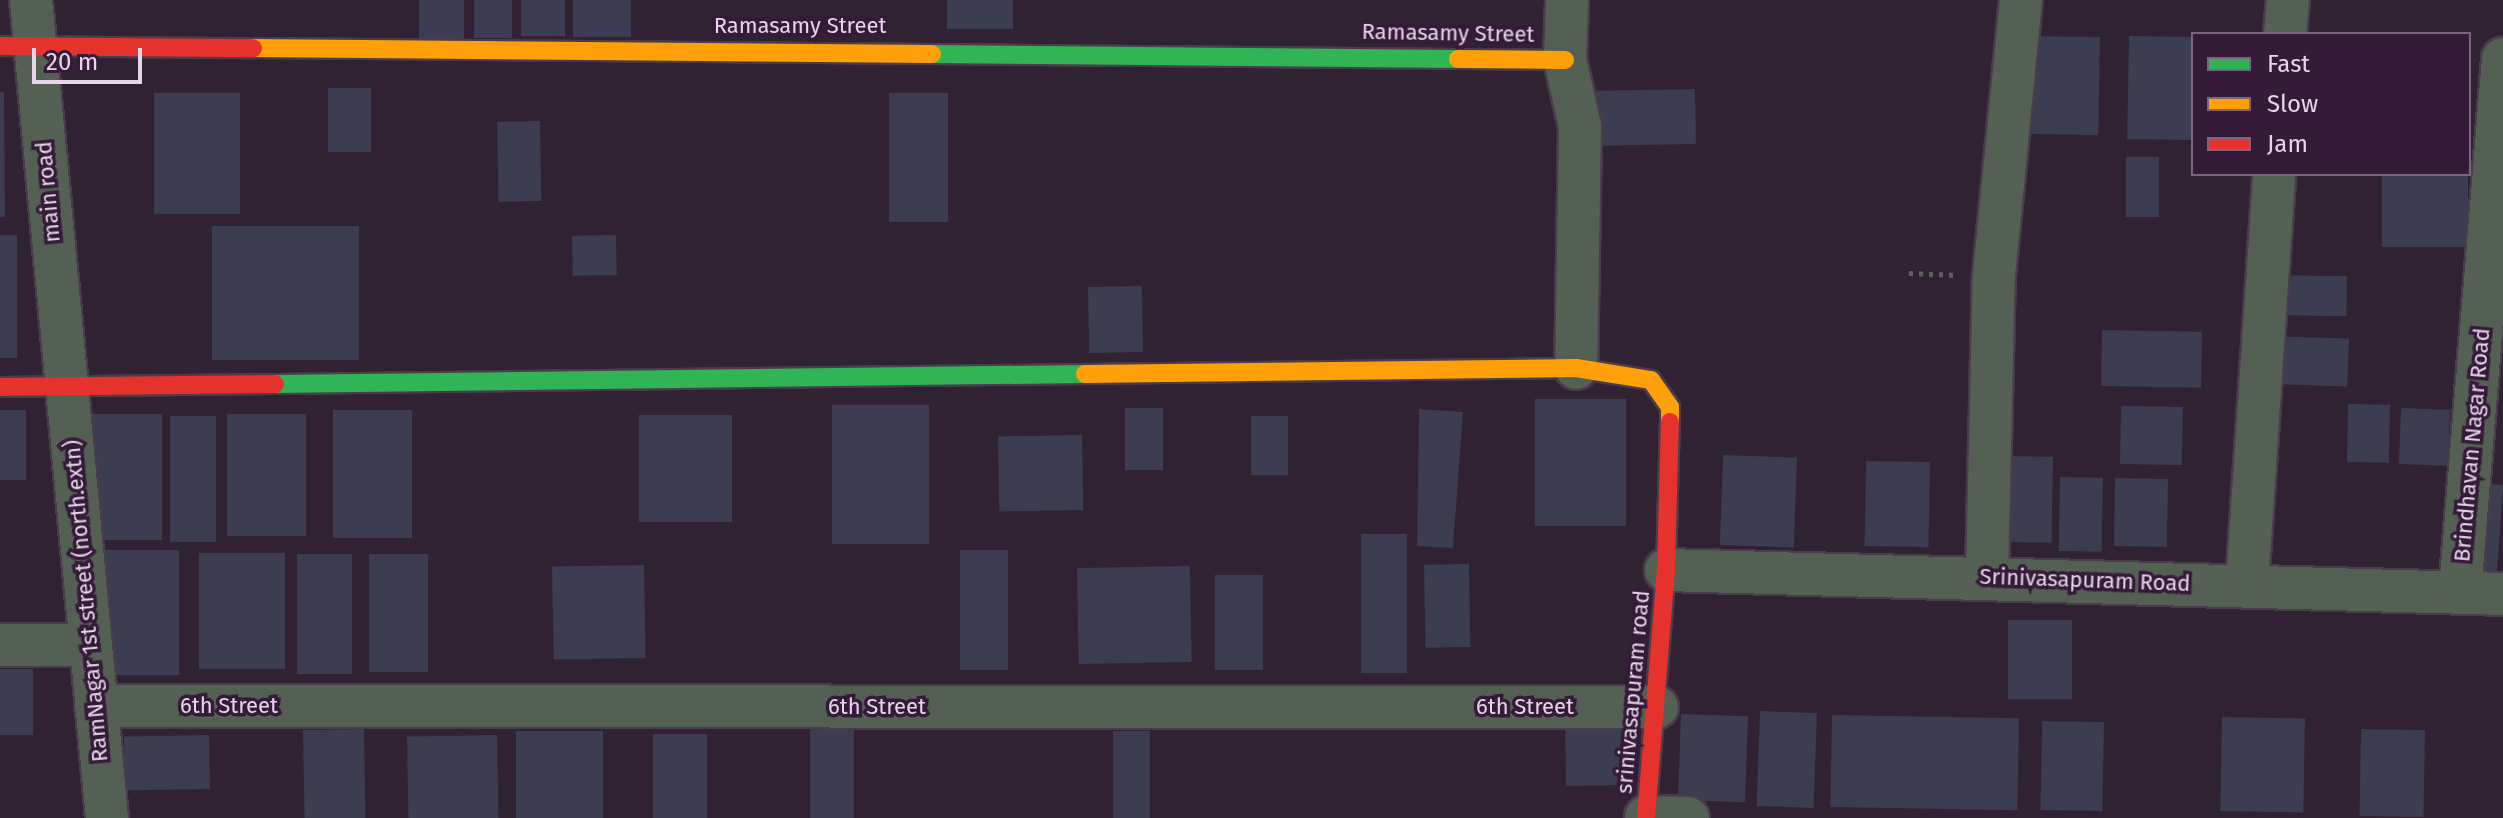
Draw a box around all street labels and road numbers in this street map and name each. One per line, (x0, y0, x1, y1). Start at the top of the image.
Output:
street label: Ramasamy Street (714, 13, 886, 39)
street label: Ramasamy Street (1361, 18, 1535, 48)
street label: main road (30, 140, 66, 244)
street label: Brindhavan Nagar Road (2449, 327, 2495, 563)
street label: RamNagar 1st street (north.extn) (59, 439, 113, 763)
street label: Srinivasapuram Road (1979, 563, 2191, 597)
street label: srinivasapuram road (1611, 589, 1655, 795)
street label: 6th Street (180, 693, 278, 719)
street label: 6th Street (828, 694, 926, 720)
street label: 6th Street (1476, 694, 1574, 720)

